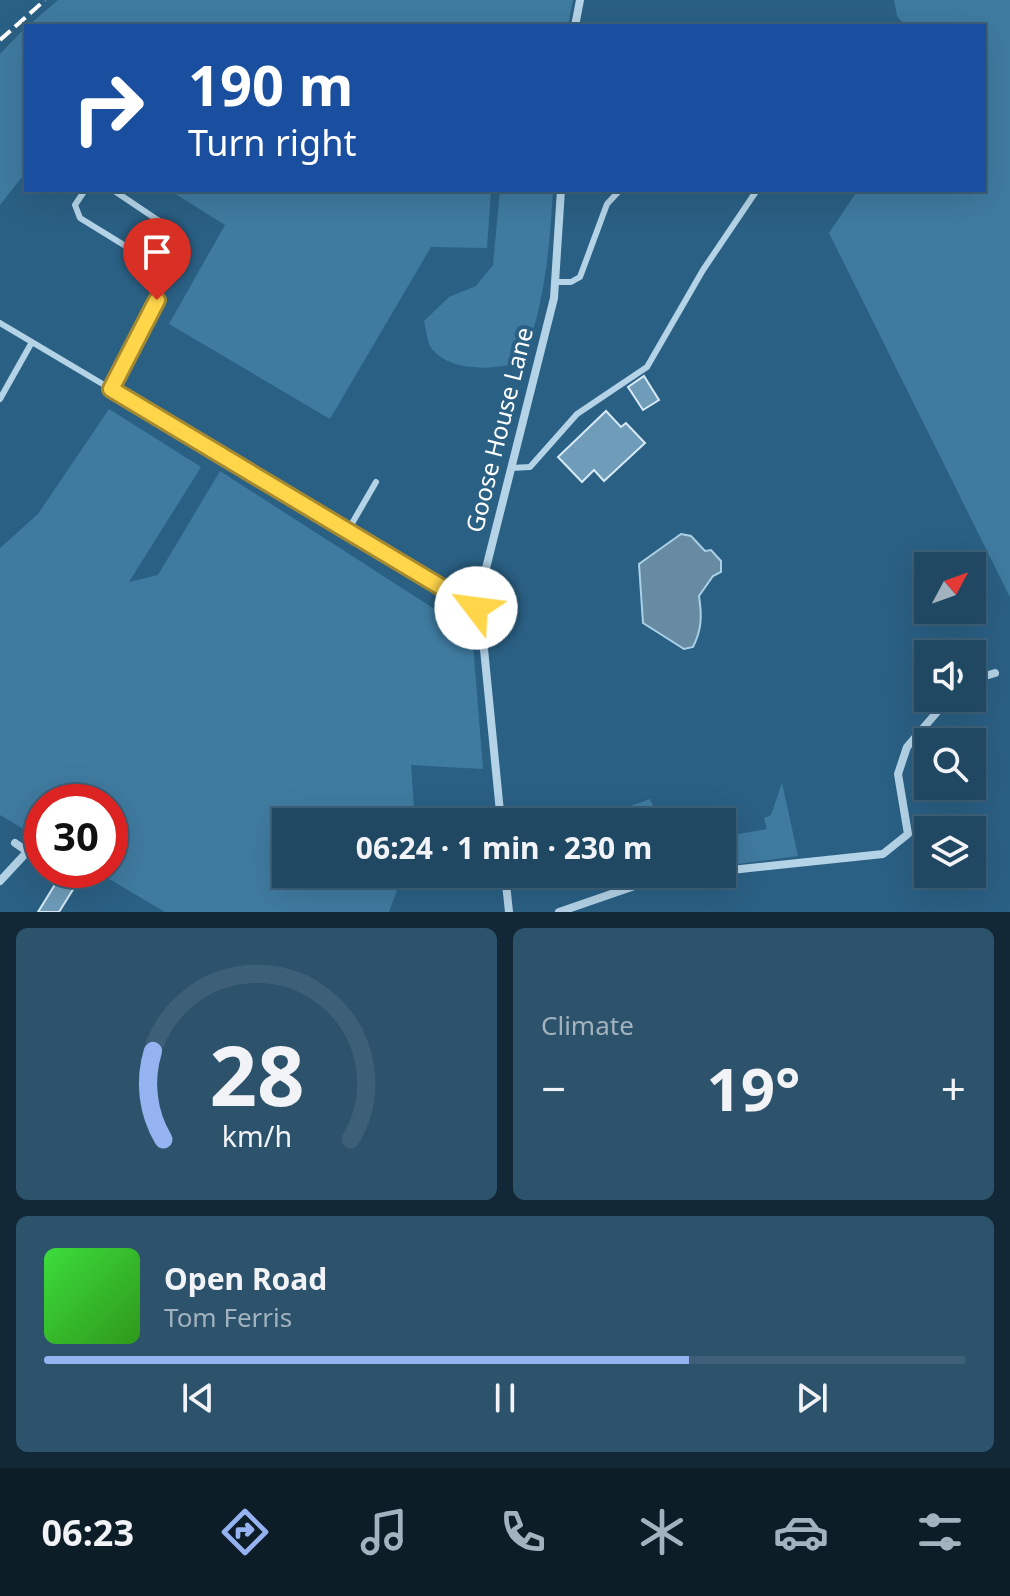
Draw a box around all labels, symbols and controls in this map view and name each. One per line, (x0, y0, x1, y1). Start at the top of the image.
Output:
text: 190 m (188, 46, 353, 122)
icon: right (56, 56, 160, 160)
text: Turn right (188, 118, 356, 167)
pin (123, 218, 191, 300)
icon: arrive (135, 230, 179, 274)
street label: Goose House Lane (457, 323, 540, 536)
north arrow (914, 552, 986, 624)
map controls (914, 552, 986, 888)
position arrow (434, 566, 518, 650)
button: sound (914, 640, 986, 712)
button: search (914, 728, 986, 800)
speed limit sign: 30 (24, 784, 128, 888)
button: layers (914, 816, 986, 888)
text: 06:24 · 1 min · 230 m (356, 827, 652, 868)
text: Climate (541, 1007, 634, 1043)
text: 28 (209, 1017, 304, 1130)
text: 19° (706, 1047, 801, 1129)
text: − (541, 1058, 566, 1118)
text: + (941, 1058, 966, 1118)
text: km/h (221, 1116, 292, 1155)
text: Open Road (164, 1258, 327, 1299)
text: Tom Ferris (164, 1299, 292, 1335)
icon: previous (176, 1376, 220, 1420)
icon: pause (483, 1376, 527, 1420)
icon: next (790, 1376, 834, 1420)
icon: directions (217, 1504, 273, 1560)
icon: music (356, 1504, 412, 1560)
icon: phone (495, 1504, 551, 1560)
icon: climate (634, 1504, 690, 1560)
icon: car (773, 1504, 829, 1560)
icon: filters (912, 1504, 968, 1560)
text: 06:23 (42, 1508, 134, 1557)

